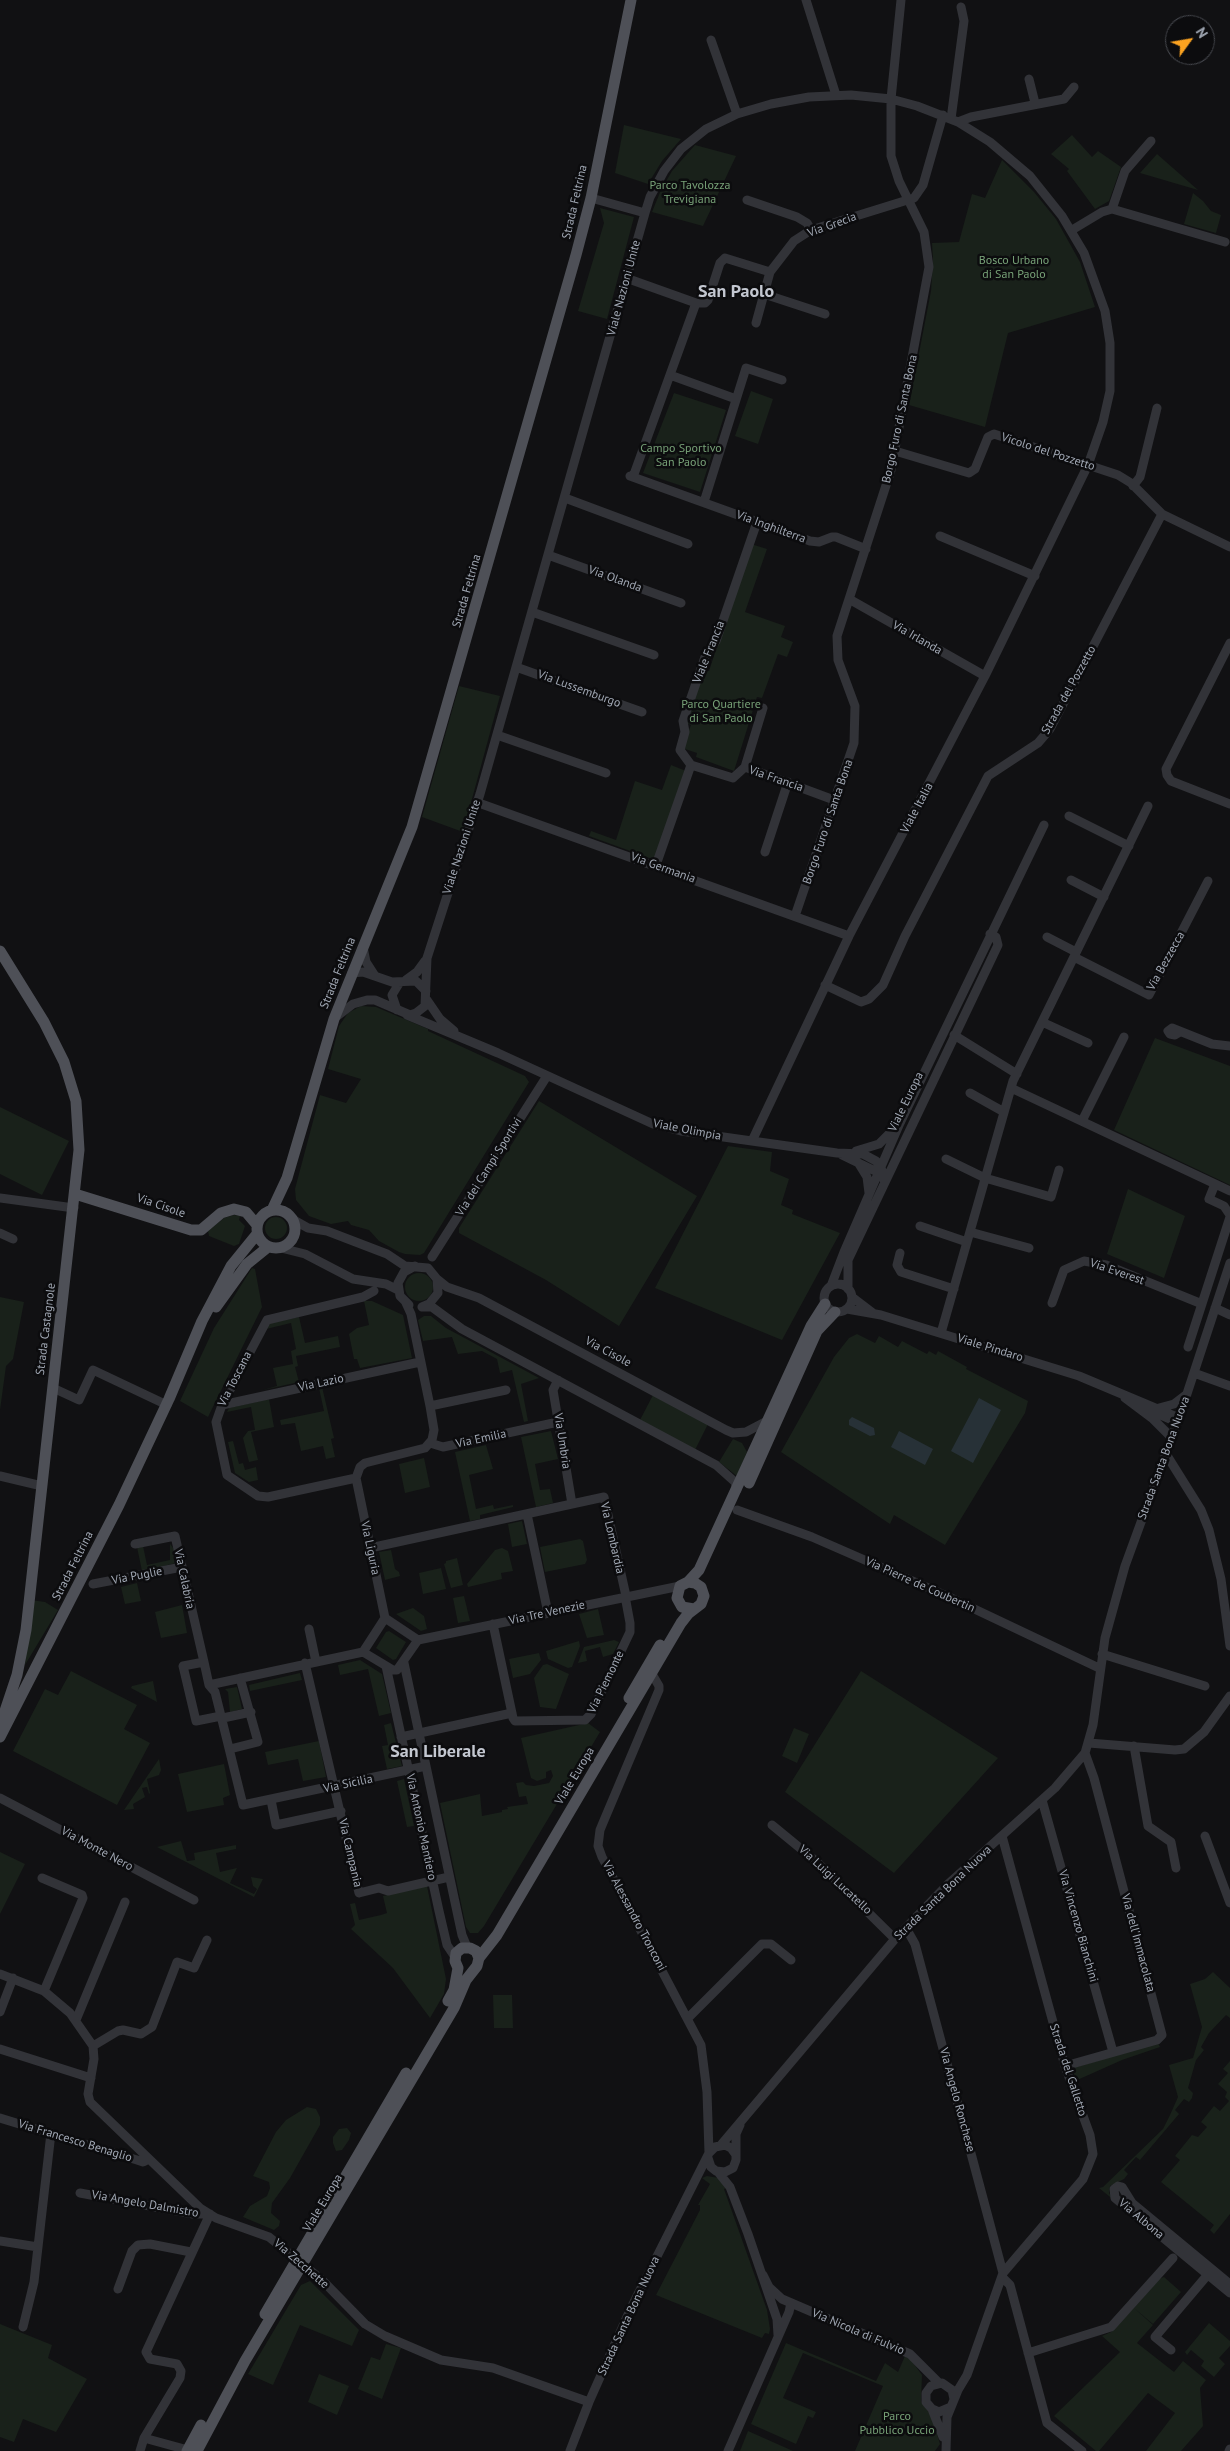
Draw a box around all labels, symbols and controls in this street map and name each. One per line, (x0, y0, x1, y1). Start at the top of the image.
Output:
north arrow (1165, 15, 1215, 65)
text: N (1192, 24, 1212, 41)
street label: Strada Feltrina (559, 163, 591, 241)
park label: Parco Tavolozza Trevigiana (650, 179, 730, 207)
street label: Via Grecia (806, 209, 858, 241)
street label: Viale Nazioni Unite (604, 239, 644, 337)
park label: Bosco Urbano di San Paolo (979, 254, 1049, 282)
district label: San Paolo (698, 281, 774, 303)
street label: Borgo Furo di Santa Bona (879, 353, 921, 485)
street label: Vicolo del Pozzetto (999, 430, 1097, 474)
park label: Campo Sportivo San Paolo (640, 442, 722, 470)
street label: Via Inghilterra (734, 508, 808, 546)
street label: Strada Feltrina (450, 553, 484, 629)
street label: Via Olanda (586, 563, 644, 595)
street label: Via Irlanda (890, 618, 944, 658)
street label: Viale Francia (690, 619, 728, 685)
street label: Strada del Pozzetto (1039, 643, 1099, 737)
street label: Via Lussemburgo (535, 667, 623, 711)
park label: Parco Quartiere di San Paolo (681, 698, 761, 726)
street label: Borgo Furo di Santa Bona (800, 758, 856, 886)
street label: Via Francia (747, 763, 805, 795)
street label: Viale Italia (898, 780, 936, 836)
street label: Viale Nazioni Unite (440, 798, 484, 896)
street label: Via Germania (629, 850, 697, 886)
street label: Via Bezzecca (1144, 929, 1188, 993)
street label: Strada Feltrina (317, 935, 359, 1011)
street label: Viale Europa (885, 1070, 927, 1134)
street label: Via dei Campi Sportivi (453, 1115, 525, 1219)
street label: Viale Olimpia (652, 1116, 722, 1144)
street label: Via Cisole (135, 1191, 187, 1221)
street label: Via Everest (1088, 1256, 1146, 1288)
street label: Strada Castagnole (33, 1282, 59, 1376)
street label: Viale Pindaro (955, 1331, 1025, 1365)
street label: Via Cisole (582, 1334, 634, 1370)
street label: Via Toscana (215, 1349, 255, 1409)
street label: Via Lazio (297, 1371, 345, 1395)
street label: Strada Santa Bona Nuova (1135, 1394, 1193, 1522)
street label: Via Umbria (550, 1412, 574, 1470)
street label: Via Emilia (454, 1427, 508, 1451)
street label: Via Lombardia (597, 1501, 627, 1575)
street label: Via Liguria (357, 1520, 383, 1576)
street label: Strada Feltrina (49, 1529, 97, 1603)
street label: Via Calabria (171, 1548, 197, 1610)
street label: Via Pierre de Coubertin (863, 1554, 977, 1616)
street label: Via Puglie (110, 1564, 164, 1588)
street label: Via Tre Venezie (508, 1598, 586, 1628)
street label: Via Piemonte (585, 1648, 627, 1716)
district label: San Liberale (390, 1741, 486, 1763)
street label: Viale Europa (552, 1745, 598, 1807)
street label: Via Sicilia (322, 1772, 374, 1796)
street label: Via Antonio Mantiero (403, 1772, 439, 1882)
street label: Via Campania (335, 1817, 365, 1889)
street label: Via Monte Nero (58, 1824, 136, 1874)
street label: Via Luigi Lucatello (795, 1842, 875, 1918)
street label: Strada Santa Bona Nuova (891, 1843, 995, 1943)
street label: Via Alessandro Tronconi (599, 1859, 669, 1973)
street label: Via Vincenzo Bianchini (1055, 1868, 1101, 1984)
street label: Via dell'Immacolata (1118, 1892, 1158, 1994)
street label: Strada del Galletto (1046, 2022, 1090, 2118)
street label: Via Angelo Ronchese (936, 2046, 978, 2154)
street label: Via Francesco Benaglio (16, 2117, 134, 2165)
street label: Viale Europa (300, 2172, 346, 2234)
street label: Via Angelo Dalmistro (90, 2188, 200, 2220)
street label: Via Albona (1115, 2196, 1167, 2242)
street label: Via Zecchette (270, 2236, 332, 2292)
street label: Strada Santa Bona Nuova (595, 2254, 663, 2378)
street label: Via Nicola di Fulvio (810, 2306, 906, 2358)
park label: Parco Pubblico Uccio (859, 2410, 935, 2438)

